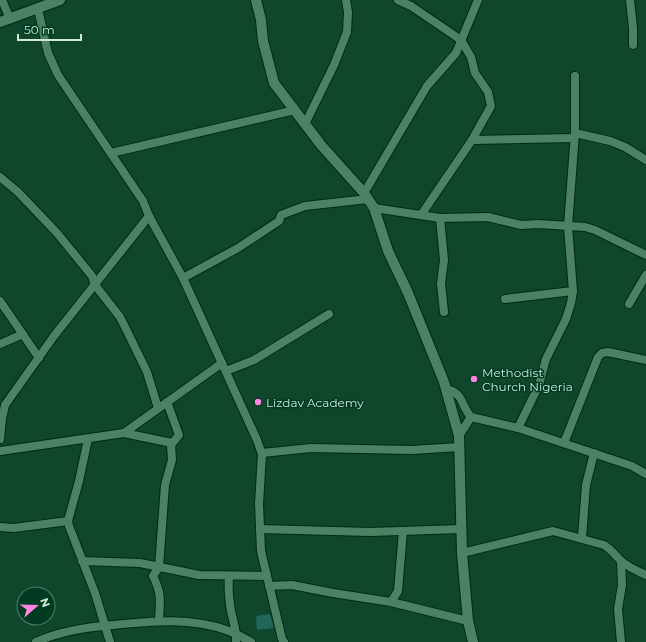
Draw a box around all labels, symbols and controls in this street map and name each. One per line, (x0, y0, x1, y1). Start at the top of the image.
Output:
scale bar (18, 16, 81, 42)
text: 50 m (24, 22, 55, 37)
place label: Methodist Church Nigeria (482, 365, 573, 394)
marker: Methodist Church Nigeria (469, 374, 479, 384)
place label: Lizdav Academy (266, 395, 364, 410)
marker: Lizdav Academy (253, 397, 263, 407)
north arrow (16, 586, 56, 626)
text: N (37, 596, 53, 609)

